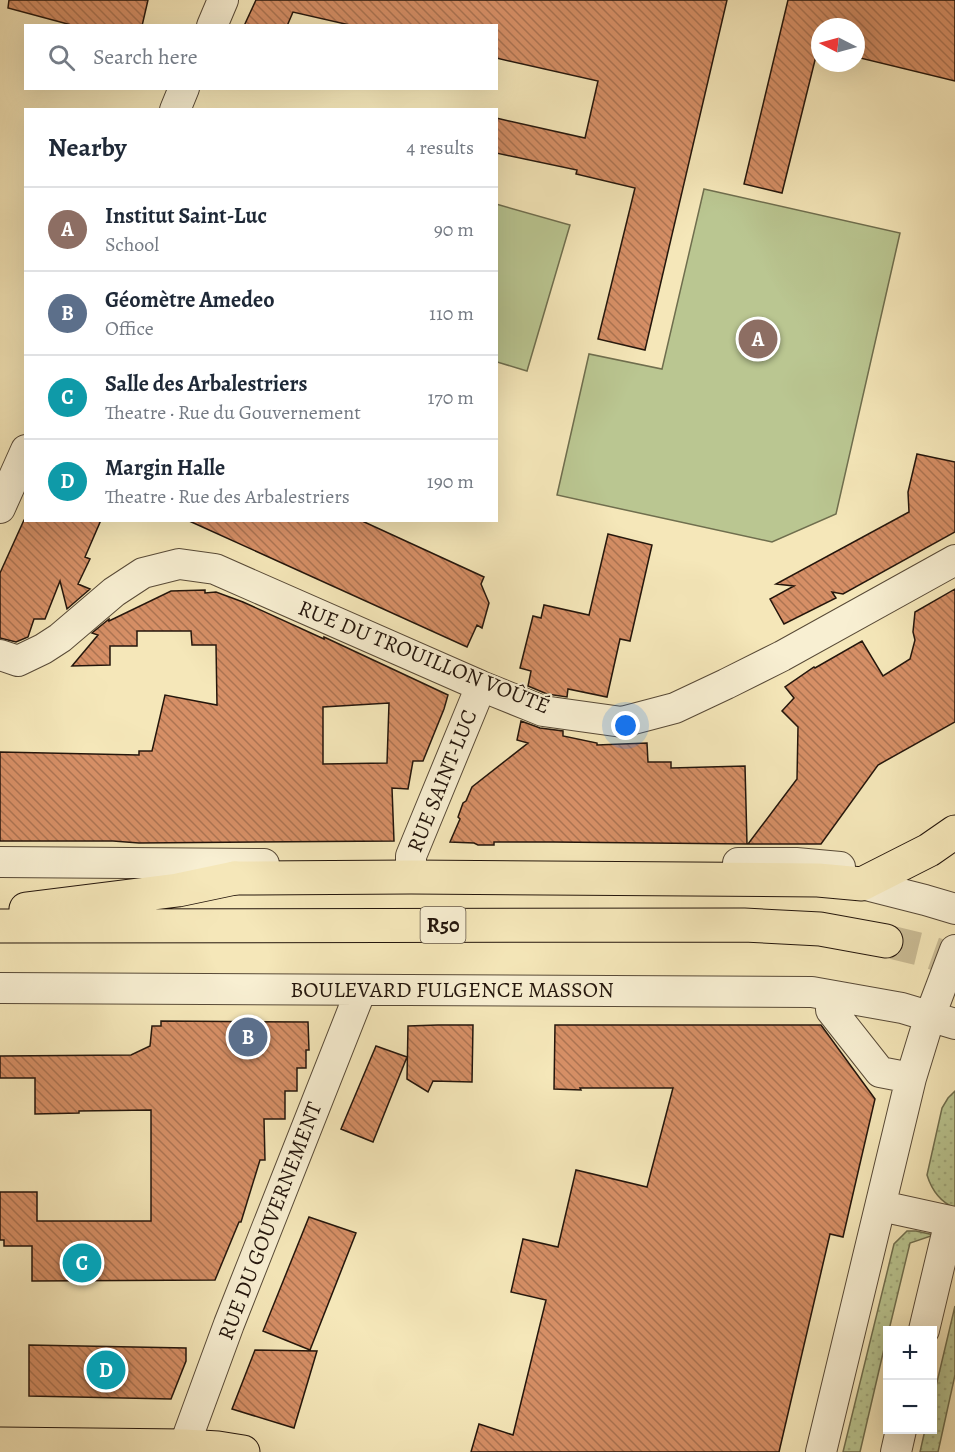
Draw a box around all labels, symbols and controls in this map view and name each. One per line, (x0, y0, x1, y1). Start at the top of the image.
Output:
north arrow (811, 18, 865, 72)
search box (24, 24, 498, 90)
icon: search (45, 41, 78, 74)
text: Search here (93, 42, 198, 72)
text: Nearby (48, 130, 127, 165)
text: 4 results (406, 134, 474, 161)
text: Institut Saint-Luc (105, 201, 267, 231)
text: A (61, 216, 74, 243)
text: 90 m (434, 216, 474, 243)
text: School (105, 231, 159, 258)
text: Géomètre Amedeo (105, 285, 275, 315)
text: B (61, 300, 74, 327)
text: 110 m (429, 300, 474, 327)
text: Office (105, 315, 154, 342)
pin: A (738, 316, 777, 362)
text: Salle des Arbalestriers (105, 369, 307, 399)
text: C (61, 384, 74, 411)
text: 170 m (428, 384, 474, 411)
text: Theatre · Rue du Gouvernement (105, 399, 361, 426)
text: Margin Halle (105, 453, 225, 483)
text: D (61, 468, 74, 495)
text: 190 m (427, 468, 474, 495)
text: Theatre · Rue des Arbalestriers (105, 483, 350, 510)
street label: RUE DU TROUILLON VOÛTÉ (294, 593, 554, 721)
street label: RUE SAINT-LUC (400, 705, 484, 857)
your location (611, 711, 640, 740)
road number: R50 (420, 907, 466, 943)
street label: BOULEVARD FULGENCE MASSON (290, 975, 614, 1005)
pin: B (228, 1014, 268, 1060)
street label: RUE DU GOUVERNEMENT (211, 1098, 329, 1344)
pin: C (62, 1240, 101, 1286)
map controls (883, 1326, 937, 1434)
button: + (883, 1326, 937, 1380)
pin: D (86, 1348, 126, 1392)
button: − (883, 1380, 937, 1434)

